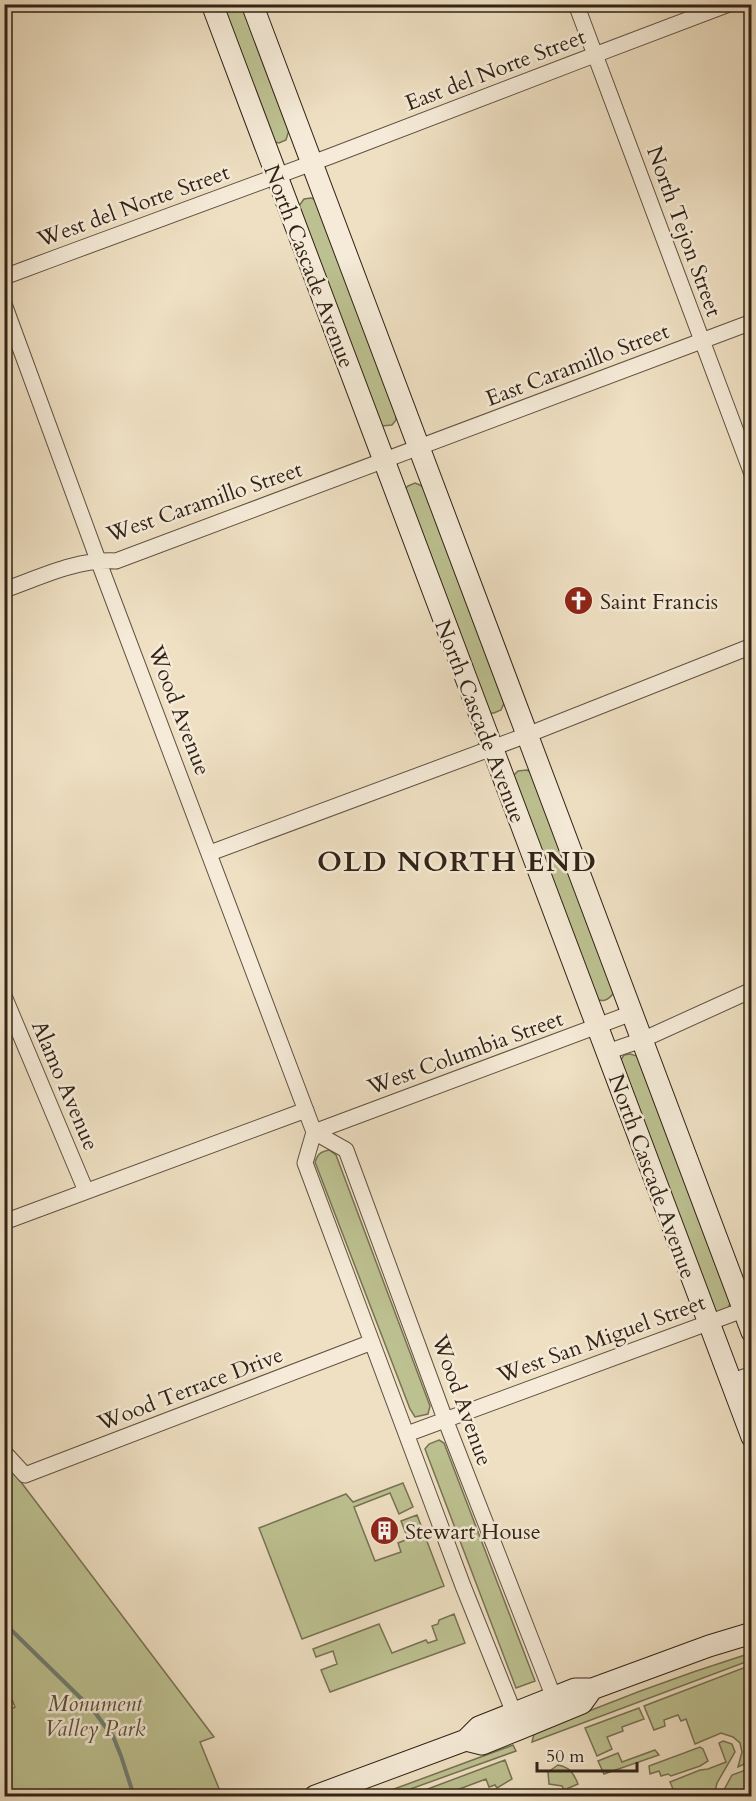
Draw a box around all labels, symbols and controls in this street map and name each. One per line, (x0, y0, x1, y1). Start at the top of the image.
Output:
street label: East del Norte Street (401, 22, 590, 118)
street label: North Tejon Street (639, 142, 729, 321)
street label: West del Norte Street (32, 157, 234, 255)
street label: North Cascade Avenue (256, 160, 362, 372)
street label: East Caramillo Street (481, 316, 673, 414)
street label: West Caramillo Street (102, 454, 306, 550)
church icon: Saint Francis (563, 585, 595, 617)
place label: Saint Francis (600, 587, 718, 617)
street label: North Cascade Avenue (427, 615, 533, 827)
street label: Wood Avenue (140, 640, 218, 780)
district label: OLD NORTH END (317, 843, 597, 881)
street label: West Columbia Street (363, 1004, 567, 1103)
street label: Alamo Avenue (24, 1016, 106, 1155)
street label: North Cascade Avenue (601, 1070, 703, 1283)
street label: West San Miguel Street (492, 1287, 709, 1391)
street label: Wood Avenue (424, 1330, 500, 1470)
street label: Wood Terrace Drive (92, 1340, 287, 1439)
building icon: Stewart House (368, 1515, 400, 1547)
place label: Stewart House (405, 1517, 541, 1547)
park label: Monument Valley Park (45, 1689, 146, 1744)
scale bar (537, 1735, 638, 1773)
text: 50 m (546, 1744, 585, 1769)

